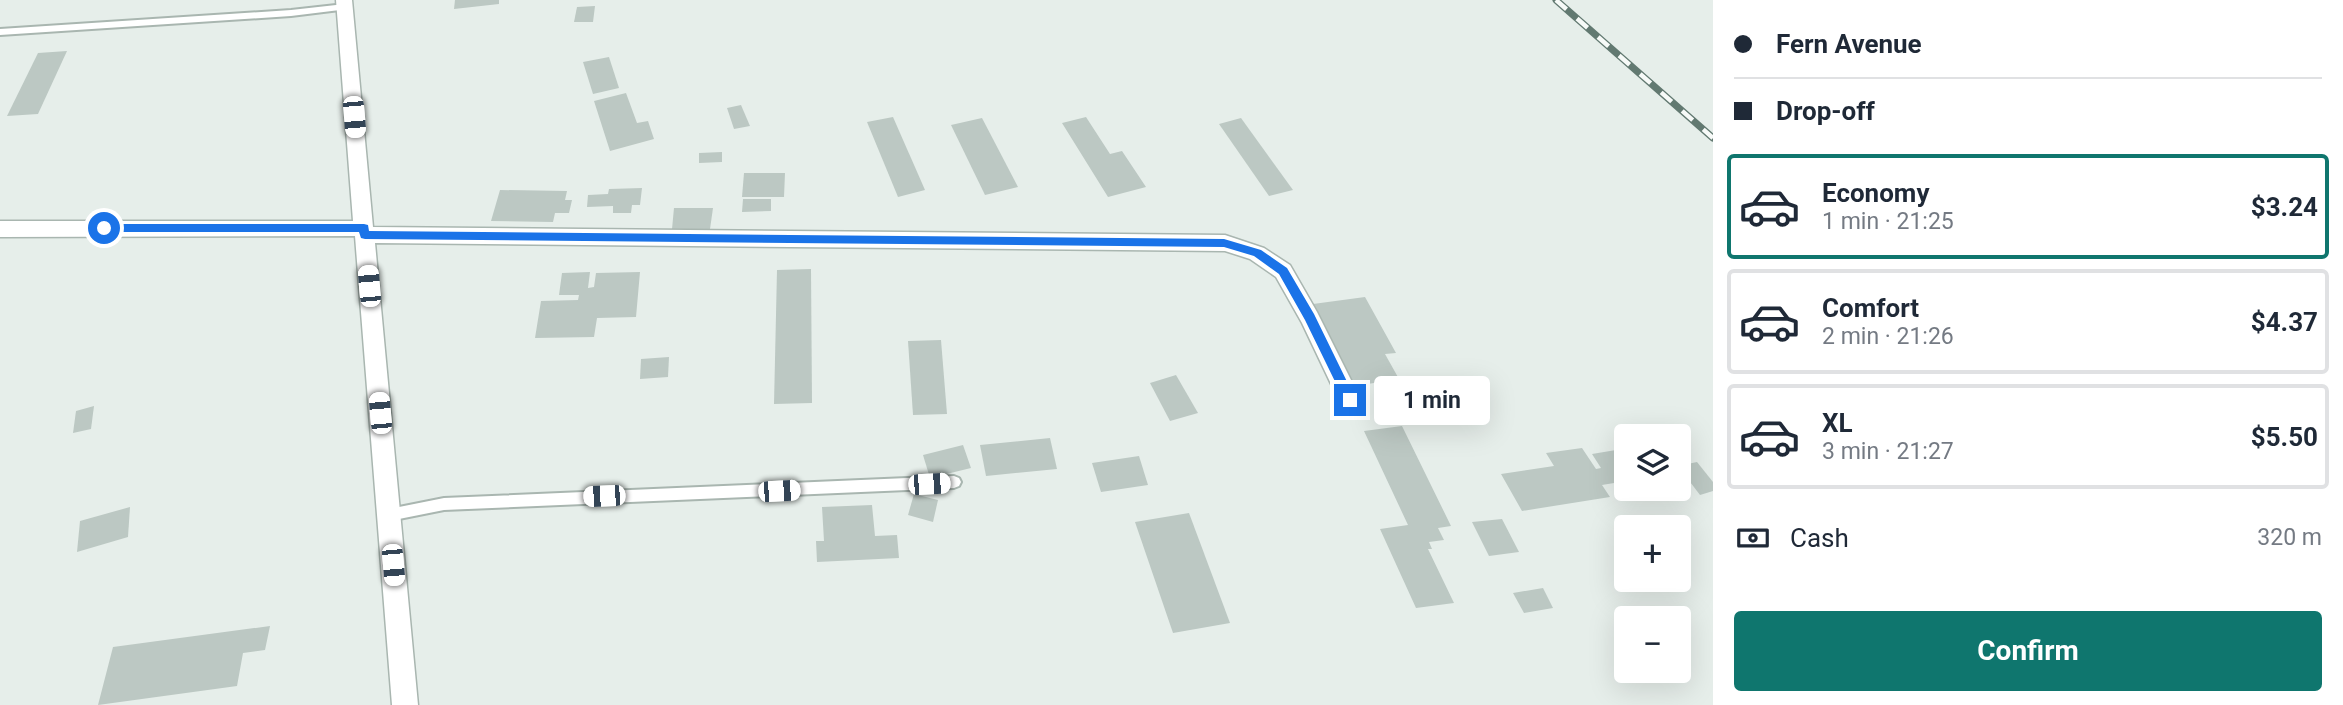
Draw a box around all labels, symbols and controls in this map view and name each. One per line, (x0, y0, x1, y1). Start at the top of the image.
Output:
text: Fern Avenue (1776, 29, 1922, 59)
car (342, 95, 367, 139)
text: Drop-off (1776, 96, 1875, 126)
icon: car (1738, 175, 1801, 238)
text: Economy (1822, 178, 1929, 208)
text: $3.24 (2251, 192, 2318, 222)
text: 1 min · 21:25 (1822, 208, 1954, 235)
route start (88, 212, 120, 244)
car (357, 264, 382, 308)
icon: car (1738, 290, 1801, 353)
text: Comfort (1822, 293, 1919, 323)
text: $4.37 (2251, 307, 2318, 337)
text: 2 min · 21:26 (1822, 323, 1954, 350)
callout: 1 min (1374, 376, 1490, 424)
route end (1334, 384, 1366, 416)
text: 1 min (1403, 387, 1461, 414)
car (368, 391, 393, 435)
icon: car (1738, 405, 1801, 468)
text: XL (1822, 408, 1853, 438)
text: $5.50 (2251, 422, 2318, 452)
map controls (1614, 424, 1691, 683)
button: layers (1614, 424, 1691, 501)
text: 3 min · 21:27 (1822, 438, 1954, 465)
car (908, 472, 951, 496)
car (758, 479, 801, 503)
car (583, 485, 626, 507)
button: + (1614, 515, 1691, 592)
icon: cash (1734, 519, 1772, 557)
text: Cash (1790, 523, 1849, 553)
text: 320 m (2257, 524, 2322, 551)
car (381, 543, 406, 587)
button: − (1614, 606, 1691, 683)
button: Confirm (1734, 611, 2322, 691)

